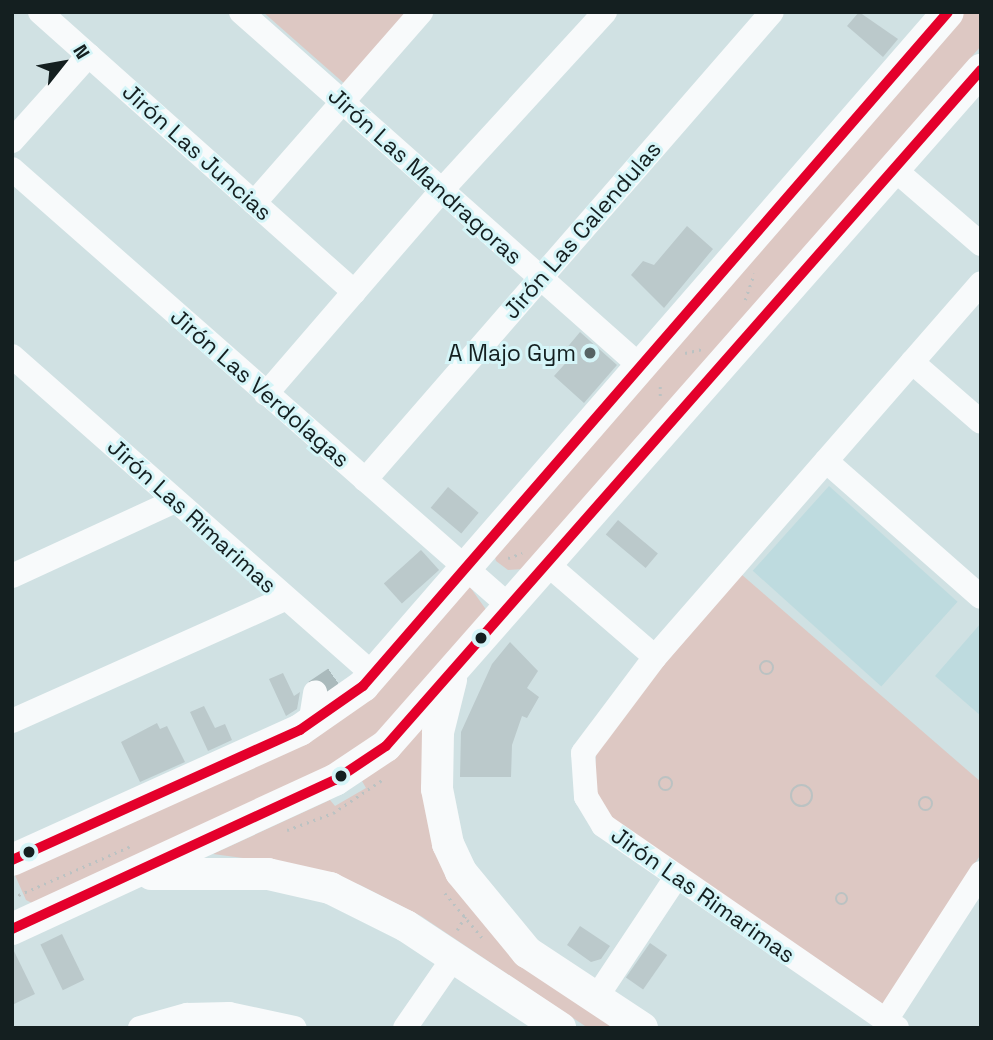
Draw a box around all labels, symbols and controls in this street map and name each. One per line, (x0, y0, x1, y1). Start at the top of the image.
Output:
north arrow (28, 28, 98, 98)
text: N (67, 40, 95, 64)
street label: Jirón Las Juncias (117, 78, 277, 226)
street label: Jirón Las Mandragoras (322, 82, 528, 270)
street label: Jirón Las Calendulas (497, 135, 667, 325)
street label: Jirón Las Verdolagas (165, 303, 355, 473)
place label: A Majo Gym (448, 339, 576, 367)
marker: A Majo Gym (582, 345, 598, 361)
street label: Jirón Las Rimarimas (102, 433, 282, 599)
unlabelled marker (474, 631, 488, 645)
unlabelled marker (334, 769, 348, 783)
street label: Jirón Las Rimarimas (606, 821, 800, 969)
unlabelled marker (22, 845, 36, 859)

